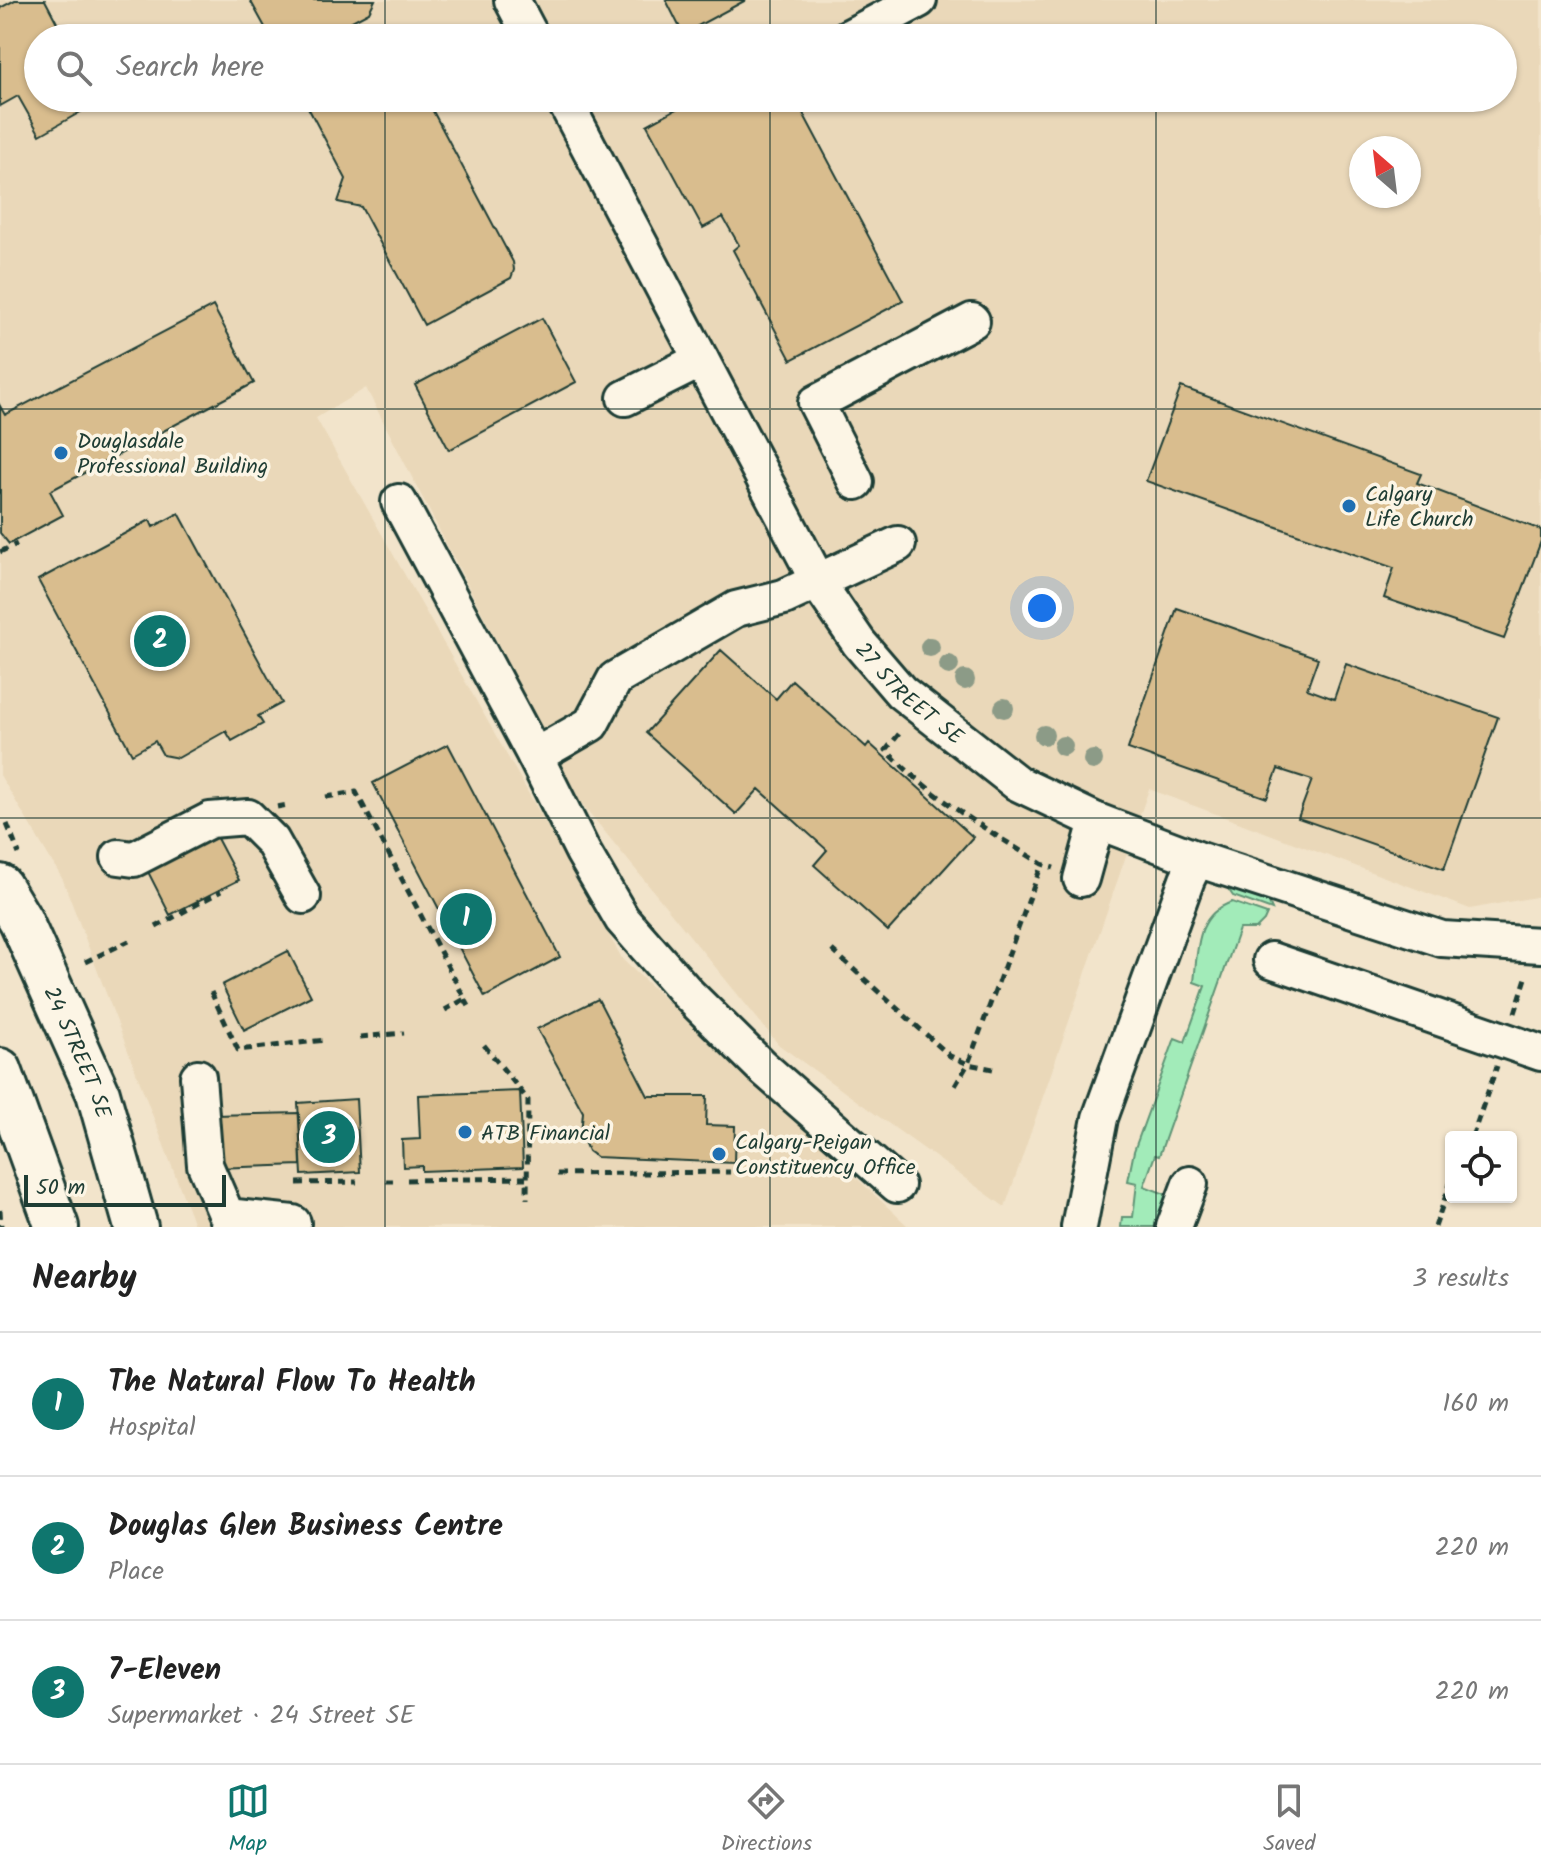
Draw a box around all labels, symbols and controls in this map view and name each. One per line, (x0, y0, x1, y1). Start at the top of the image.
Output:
search box (24, 24, 1517, 112)
text: Search here (116, 44, 264, 92)
icon: search (52, 46, 96, 90)
north arrow (1349, 136, 1421, 208)
place label: Douglasdale Professional Building (77, 425, 268, 485)
marker: Douglasdale Professional Building (52, 444, 70, 462)
place label: Calgary Life Church (1365, 478, 1474, 538)
marker: Calgary Life Church (1340, 497, 1358, 515)
your location (1022, 588, 1062, 628)
pin: 2 (134, 611, 186, 671)
street label: 27 STREET SE (845, 635, 971, 756)
pin: 1 (440, 889, 492, 949)
street label: 24 STREET SE (32, 981, 120, 1124)
pin: 3 (303, 1107, 355, 1167)
place label: ATB Financial (481, 1117, 611, 1152)
marker: ATB Financial (456, 1123, 474, 1141)
place label: Calgary-Peigan Constituency Office (735, 1126, 916, 1186)
map controls (1445, 1131, 1517, 1203)
button: locate (1445, 1131, 1517, 1203)
marker: Calgary-Peigan Constituency Office (710, 1145, 728, 1163)
scale bar (24, 1171, 226, 1207)
text: 50 m (36, 1171, 85, 1206)
text: Nearby (32, 1252, 137, 1306)
text: 3 results (1412, 1258, 1509, 1300)
text: The Natural Flow To Health (108, 1359, 476, 1407)
text: 1 (54, 1383, 62, 1425)
text: 160 m (1442, 1383, 1509, 1425)
text: Hospital (108, 1407, 196, 1449)
text: Douglas Glen Business Centre (108, 1503, 503, 1551)
text: 2 (50, 1527, 66, 1569)
text: 220 m (1435, 1527, 1509, 1569)
text: Place (108, 1551, 164, 1593)
text: 7-Eleven (108, 1647, 221, 1695)
text: 3 (51, 1671, 65, 1713)
text: 220 m (1435, 1671, 1509, 1713)
text: Supermarket · 24 Street SE (108, 1695, 415, 1737)
tab: Map (226, 1779, 270, 1862)
tab: Directions (721, 1779, 812, 1862)
tab: Saved (1263, 1779, 1315, 1862)

